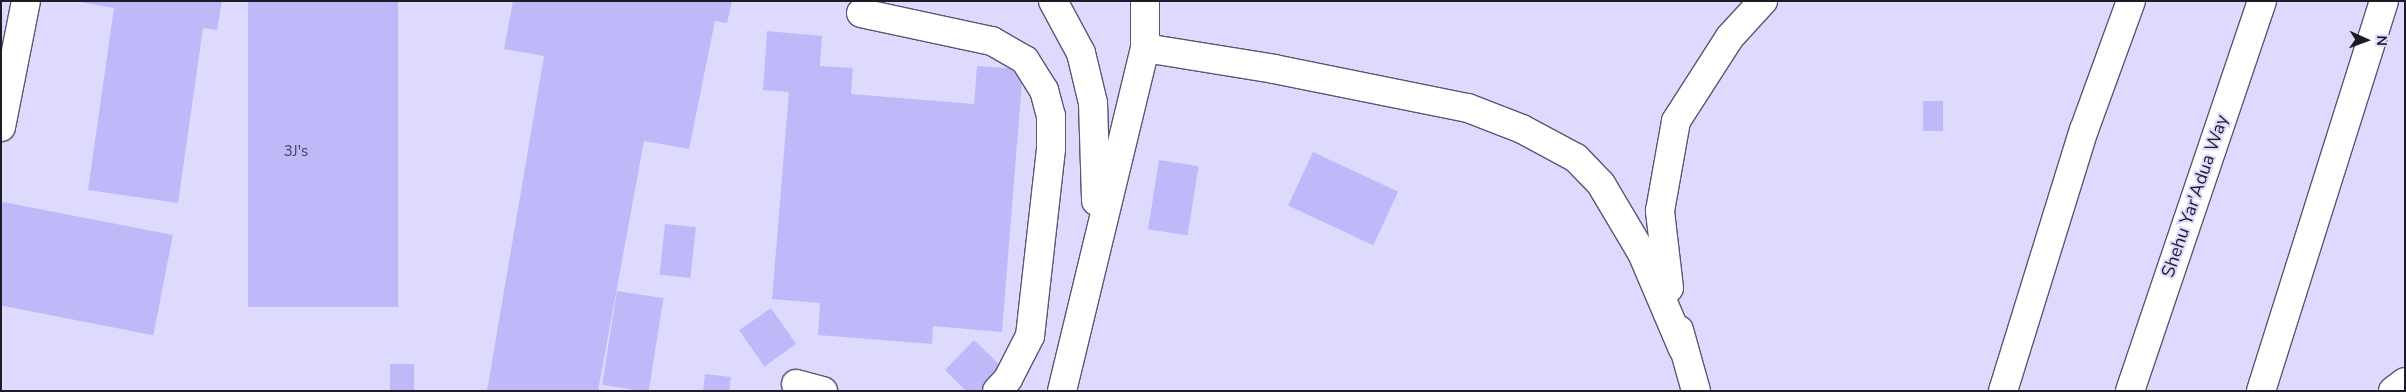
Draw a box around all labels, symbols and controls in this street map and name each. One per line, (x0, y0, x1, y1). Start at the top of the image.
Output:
north arrow (2341, 15, 2391, 65)
text: N (2372, 35, 2391, 46)
street label: Shehu Yar'Adua Way (2157, 112, 2233, 280)
house number: 3J's (284, 143, 308, 161)

